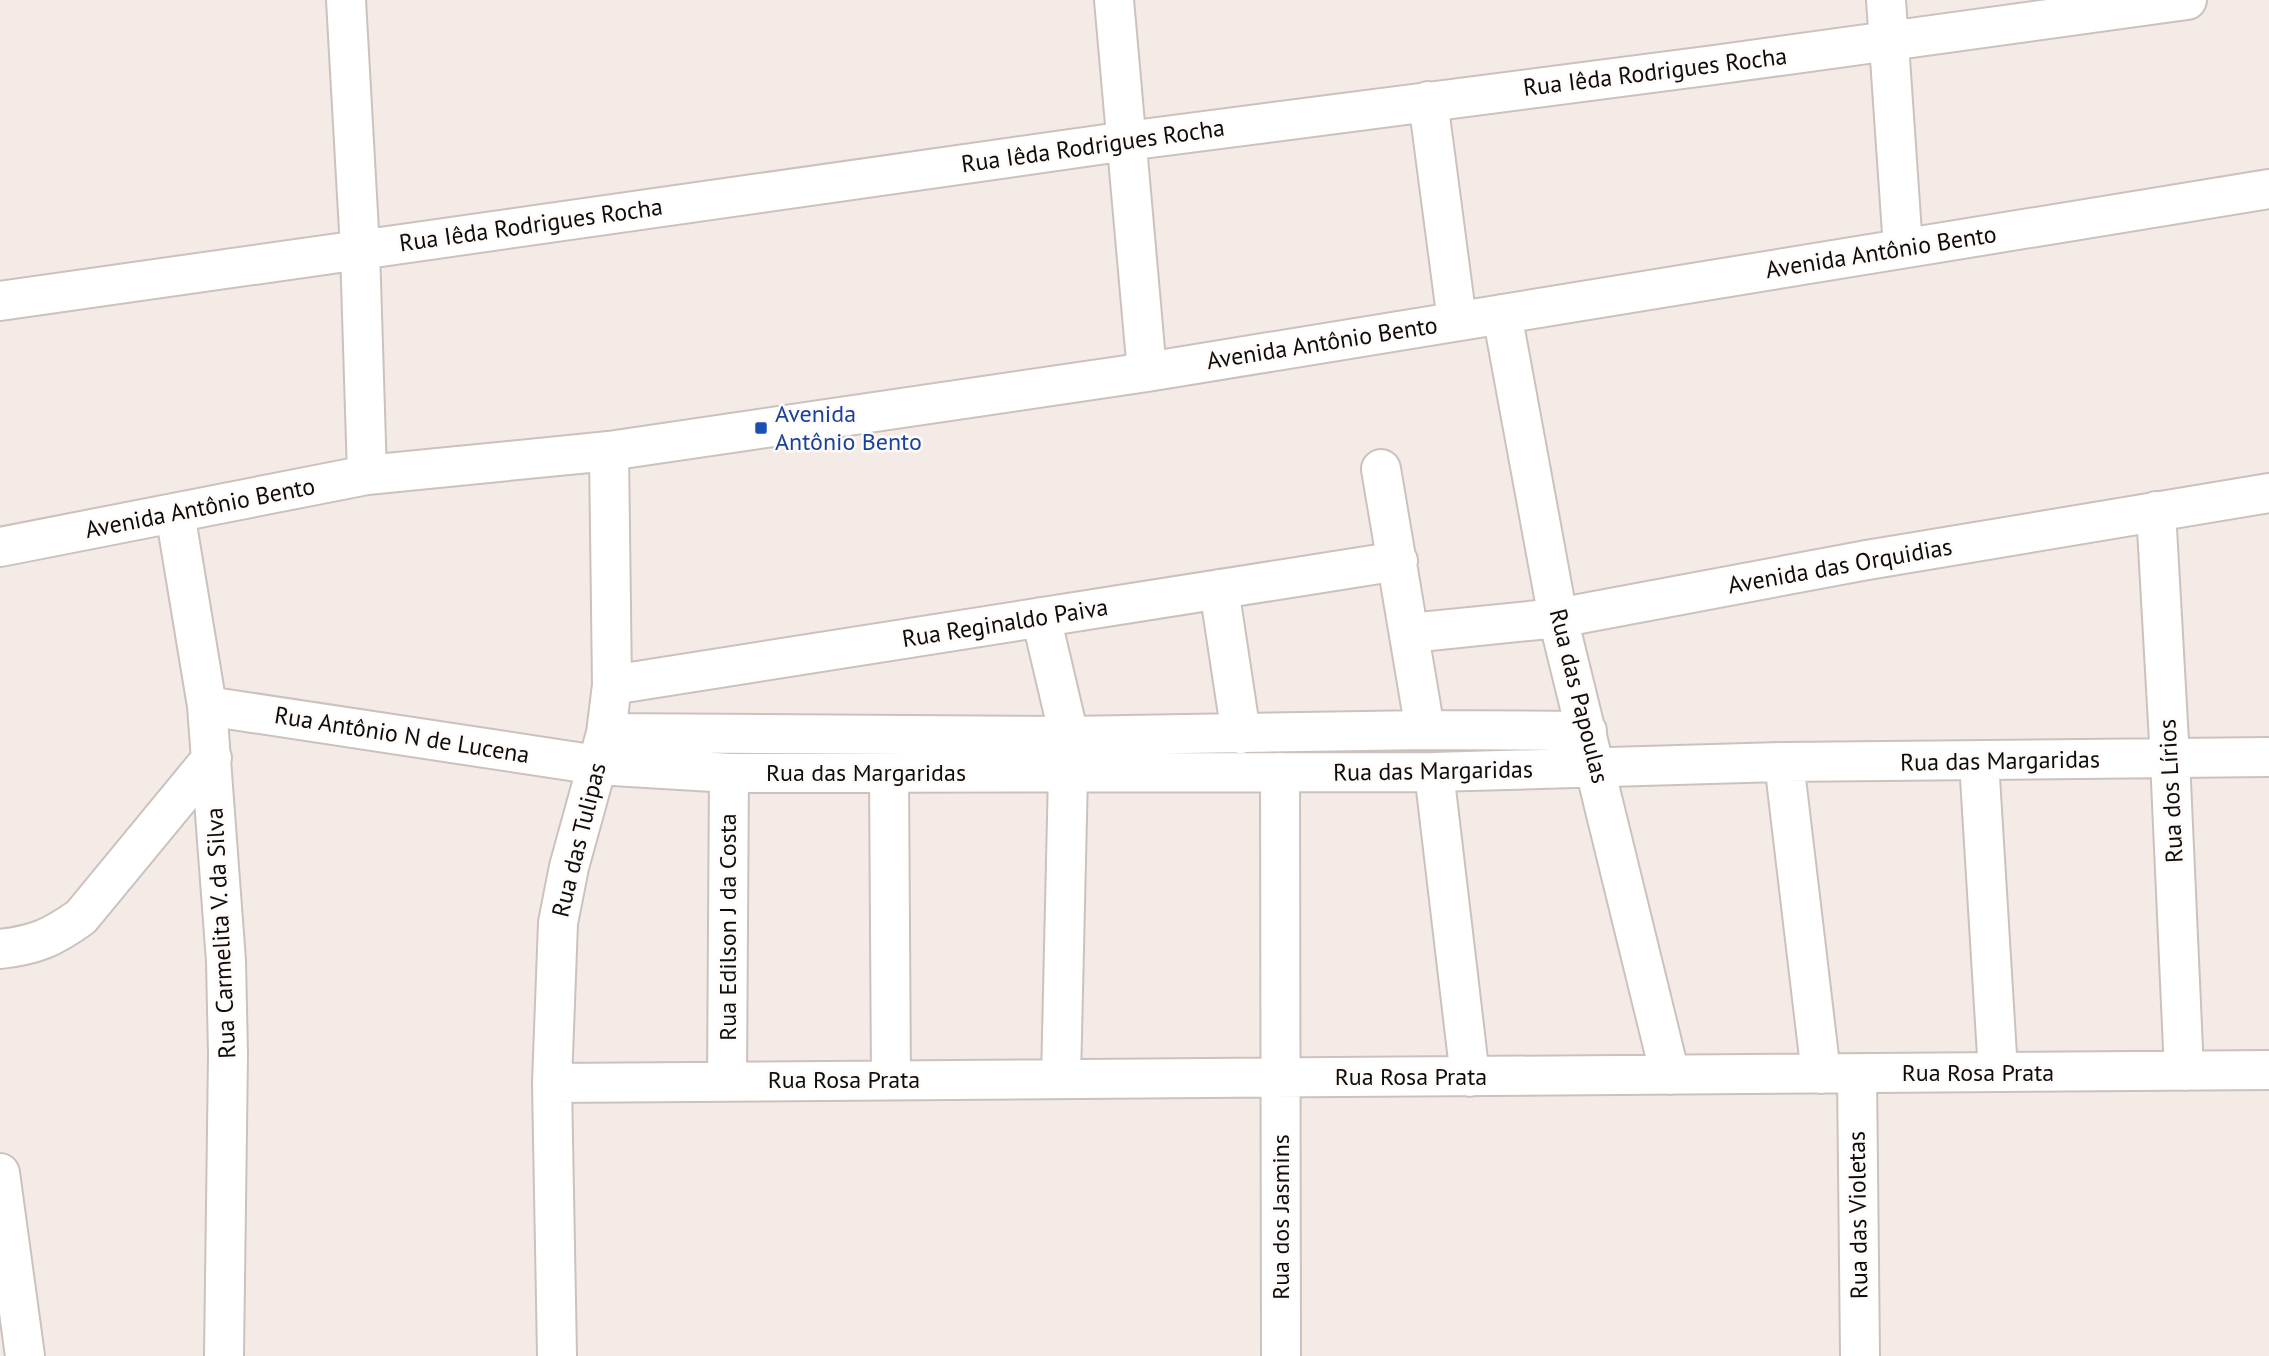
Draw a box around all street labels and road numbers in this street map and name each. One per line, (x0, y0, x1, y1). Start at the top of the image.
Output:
street label: Rua Iêda Rodrigues Rocha (1521, 40, 1789, 103)
street label: Rua Iêda Rodrigues Rocha (959, 112, 1227, 179)
street label: Rua Iêda Rodrigues Rocha (397, 191, 665, 258)
street label: Avenida Antônio Bento (1763, 218, 1999, 285)
street label: Avenida Antônio Bento (1204, 309, 1440, 376)
street label: Avenida Antônio Bento (82, 470, 317, 545)
street label: Avenida das Orquidias (1725, 531, 1954, 600)
street label: Rua Reginaldo Paiva (900, 591, 1110, 654)
street label: Rua das Papoulas (1543, 605, 1616, 786)
street label: Rua Antônio N de Lucena (272, 699, 532, 770)
street label: Rua dos Lírios (2151, 718, 2190, 864)
street label: Rua das Margaridas (1900, 743, 2100, 778)
street label: Rua das Margaridas (1333, 753, 1533, 788)
street label: Rua das Margaridas (766, 757, 966, 788)
street label: Rua das Tulipas (544, 759, 613, 920)
street label: Rua Carmelita V. da Silva (198, 807, 243, 1059)
street label: Rua Edilson J da Costa (712, 813, 743, 1041)
street label: Rua Rosa Prata (1902, 1057, 2054, 1088)
street label: Rua Rosa Prata (1335, 1061, 1487, 1092)
street label: Rua Rosa Prata (768, 1064, 920, 1095)
street label: Rua das Violetas (1841, 1131, 1874, 1299)
street label: Rua dos Jasmins (1265, 1134, 1296, 1300)

